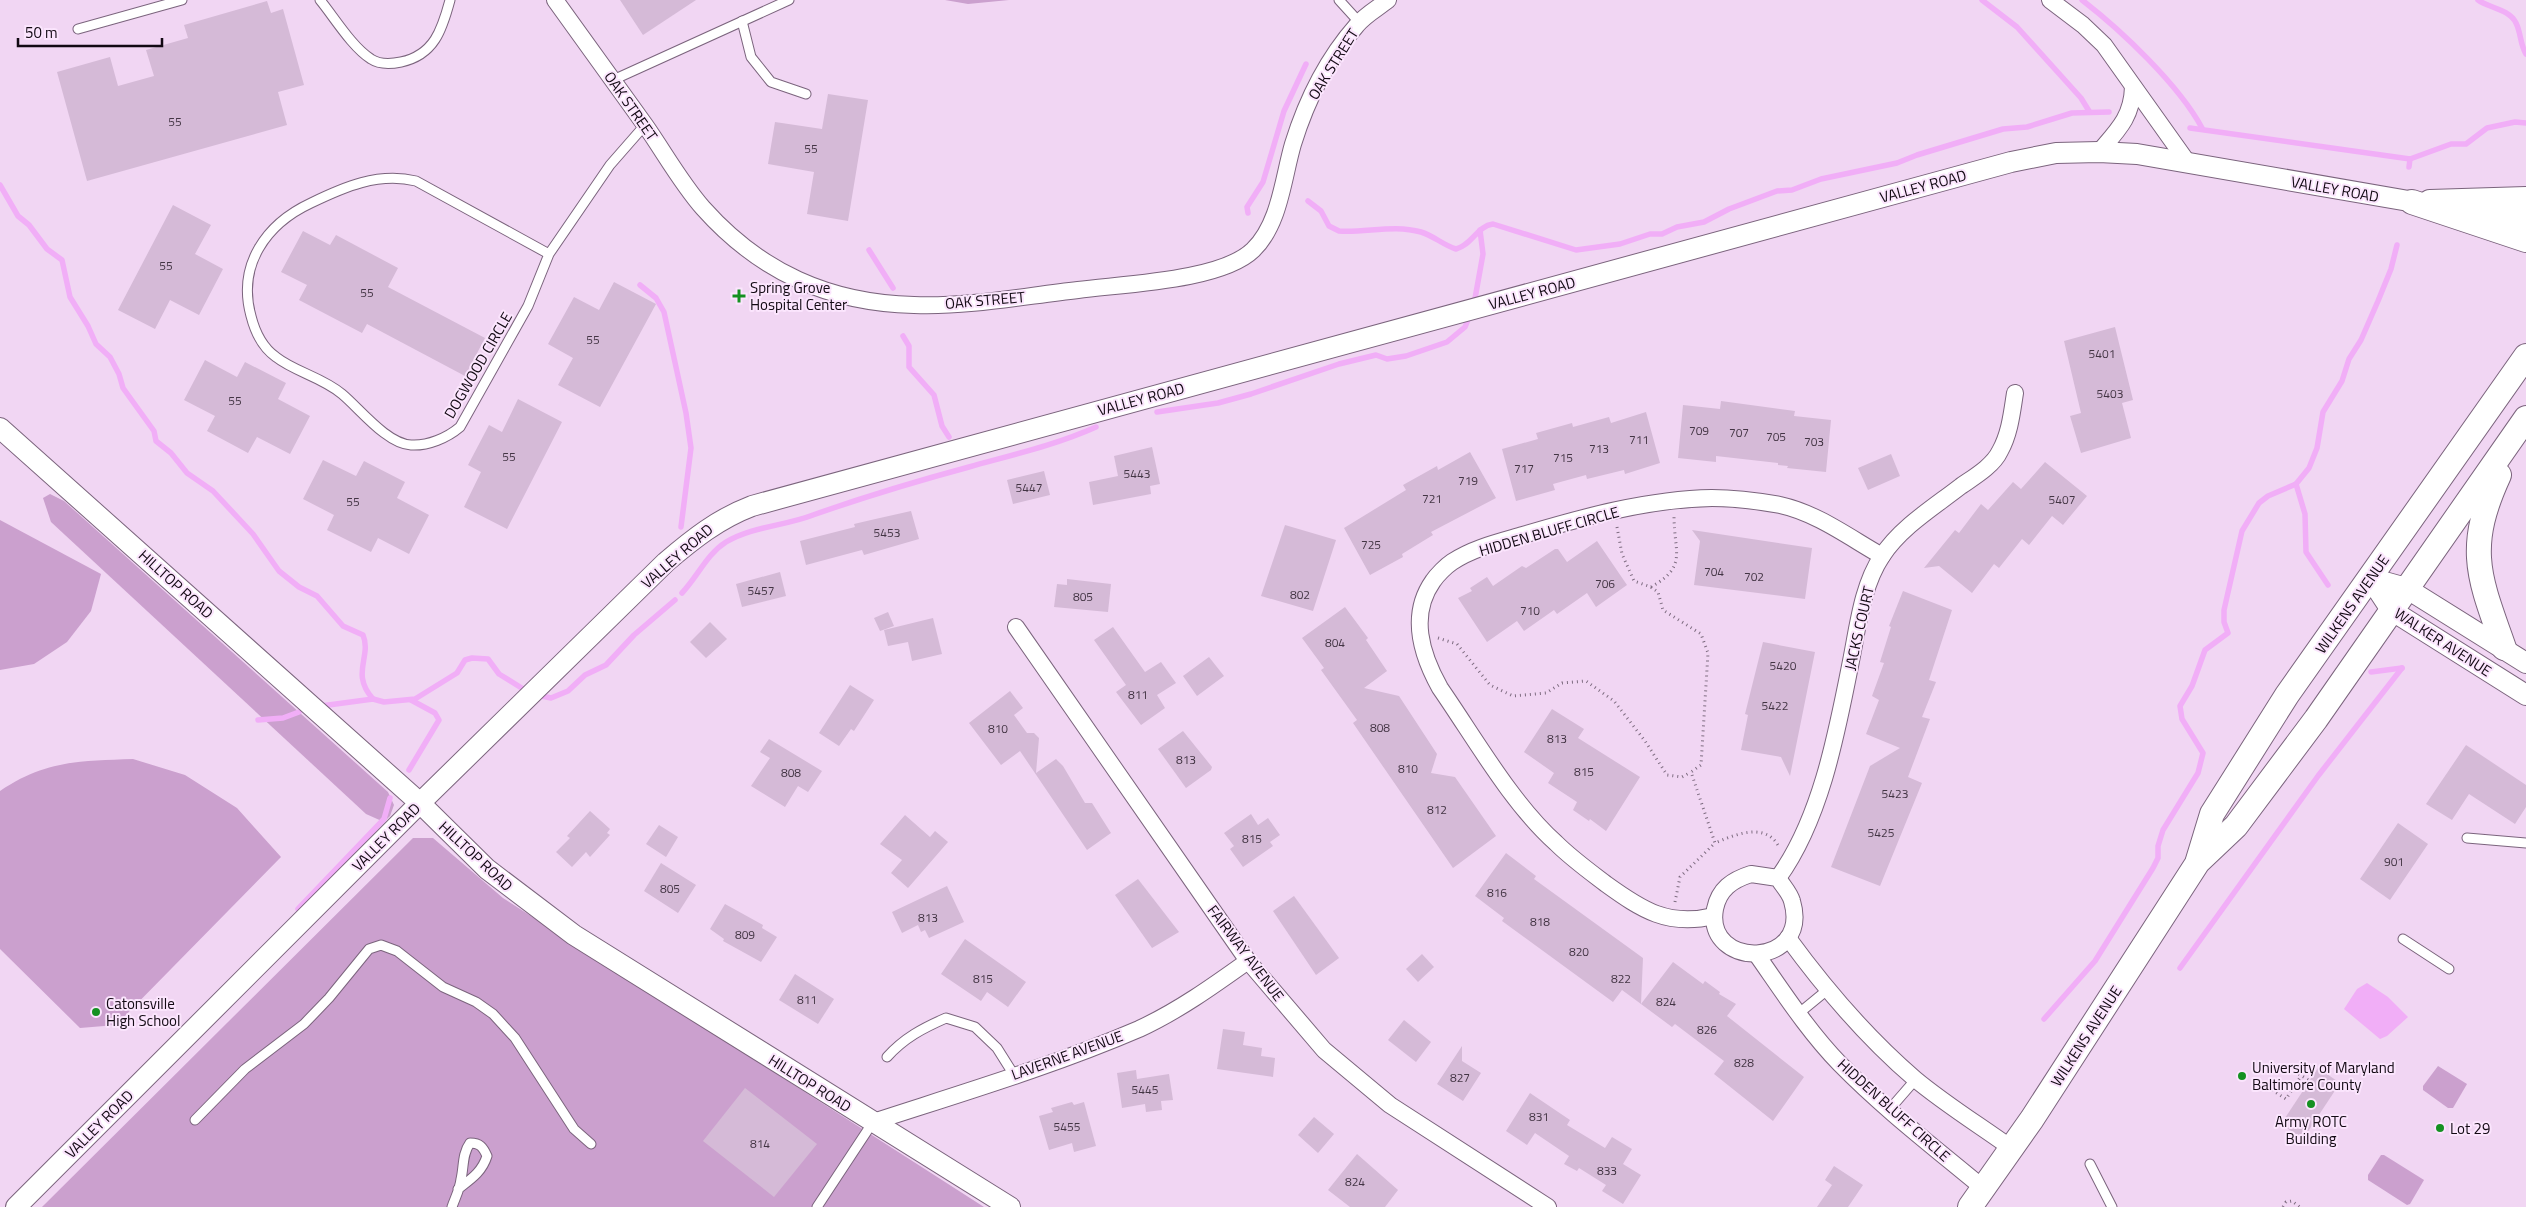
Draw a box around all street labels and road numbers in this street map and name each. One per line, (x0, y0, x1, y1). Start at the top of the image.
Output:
street label: OAK STREET (1302, 24, 1364, 104)
street label: OAK STREET (599, 67, 663, 146)
street label: VALLEY ROAD (1877, 163, 1969, 209)
street label: VALLEY ROAD (2289, 170, 2381, 208)
street label: VALLEY ROAD (1486, 270, 1578, 316)
street label: OAK STREET (944, 285, 1026, 315)
street label: DOGWOOD CIRCLE (438, 307, 518, 423)
street label: VALLEY ROAD (1095, 376, 1187, 422)
street label: HIDDEN BLUFF CIRCLE (1476, 500, 1622, 562)
street label: VALLEY ROAD (636, 518, 718, 594)
street label: HILLTOP ROAD (133, 544, 219, 624)
street label: WILKENS AVENUE (2309, 550, 2395, 658)
street label: JACKS COURT (1838, 584, 1880, 672)
street label: WALKER AVENUE (2390, 602, 2496, 682)
street label: VALLEY ROAD (346, 797, 426, 877)
street label: HILLTOP ROAD (434, 816, 518, 896)
street label: FAIRWAY AVENUE (1202, 900, 1290, 1006)
street label: WILKENS AVENUE (2045, 981, 2127, 1091)
street label: LAVERNE AVENUE (1008, 1024, 1126, 1086)
street label: HILLTOP ROAD (764, 1048, 856, 1118)
street label: HIDDEN BLUFF CIRCLE (1833, 1053, 1955, 1167)
street label: VALLEY ROAD (59, 1084, 139, 1164)

